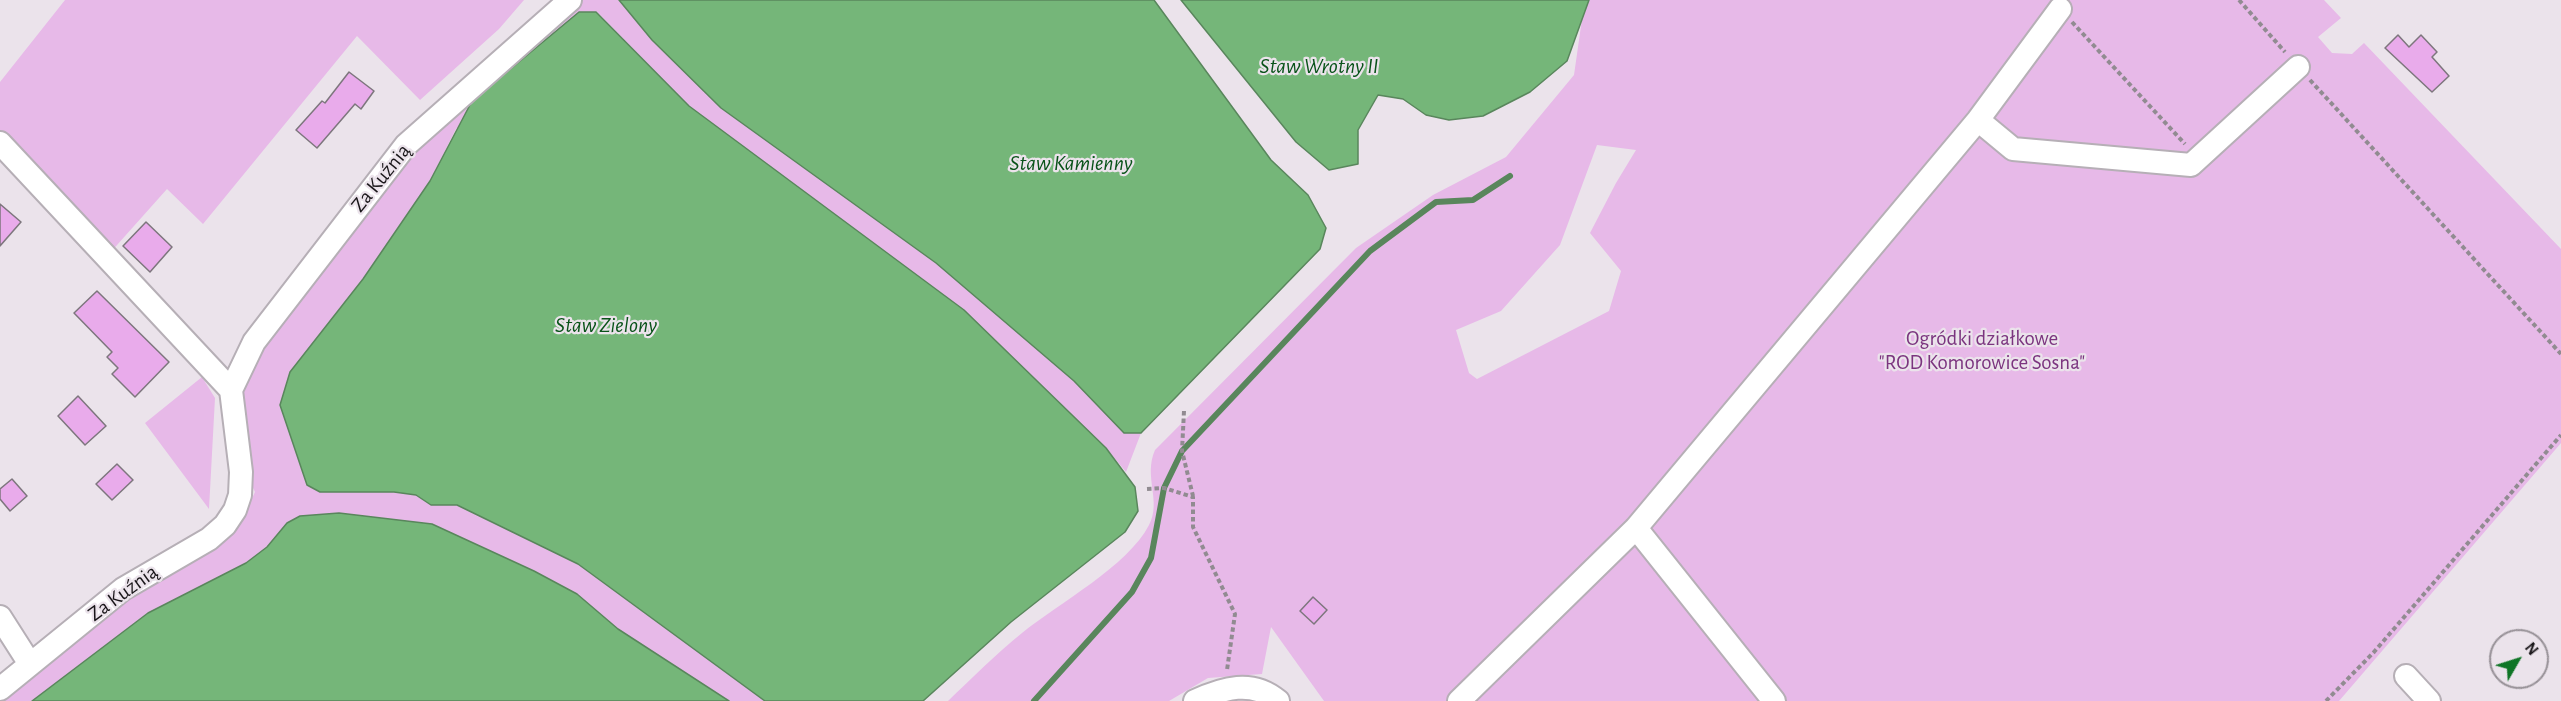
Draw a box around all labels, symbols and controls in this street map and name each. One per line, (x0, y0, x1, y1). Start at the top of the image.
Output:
water label: Staw Wrotny II (1259, 53, 1379, 79)
street label: Za Kuźnią (346, 139, 416, 217)
water label: Staw Kamienny (1009, 150, 1133, 176)
water label: Staw Zielony (555, 312, 657, 338)
park label: Ogródki działkowe "ROD Komorowice Sosna" (1879, 326, 2085, 376)
street label: Za Kuźnią (83, 559, 163, 627)
north arrow (2489, 629, 2549, 689)
text: N (2522, 640, 2541, 658)

